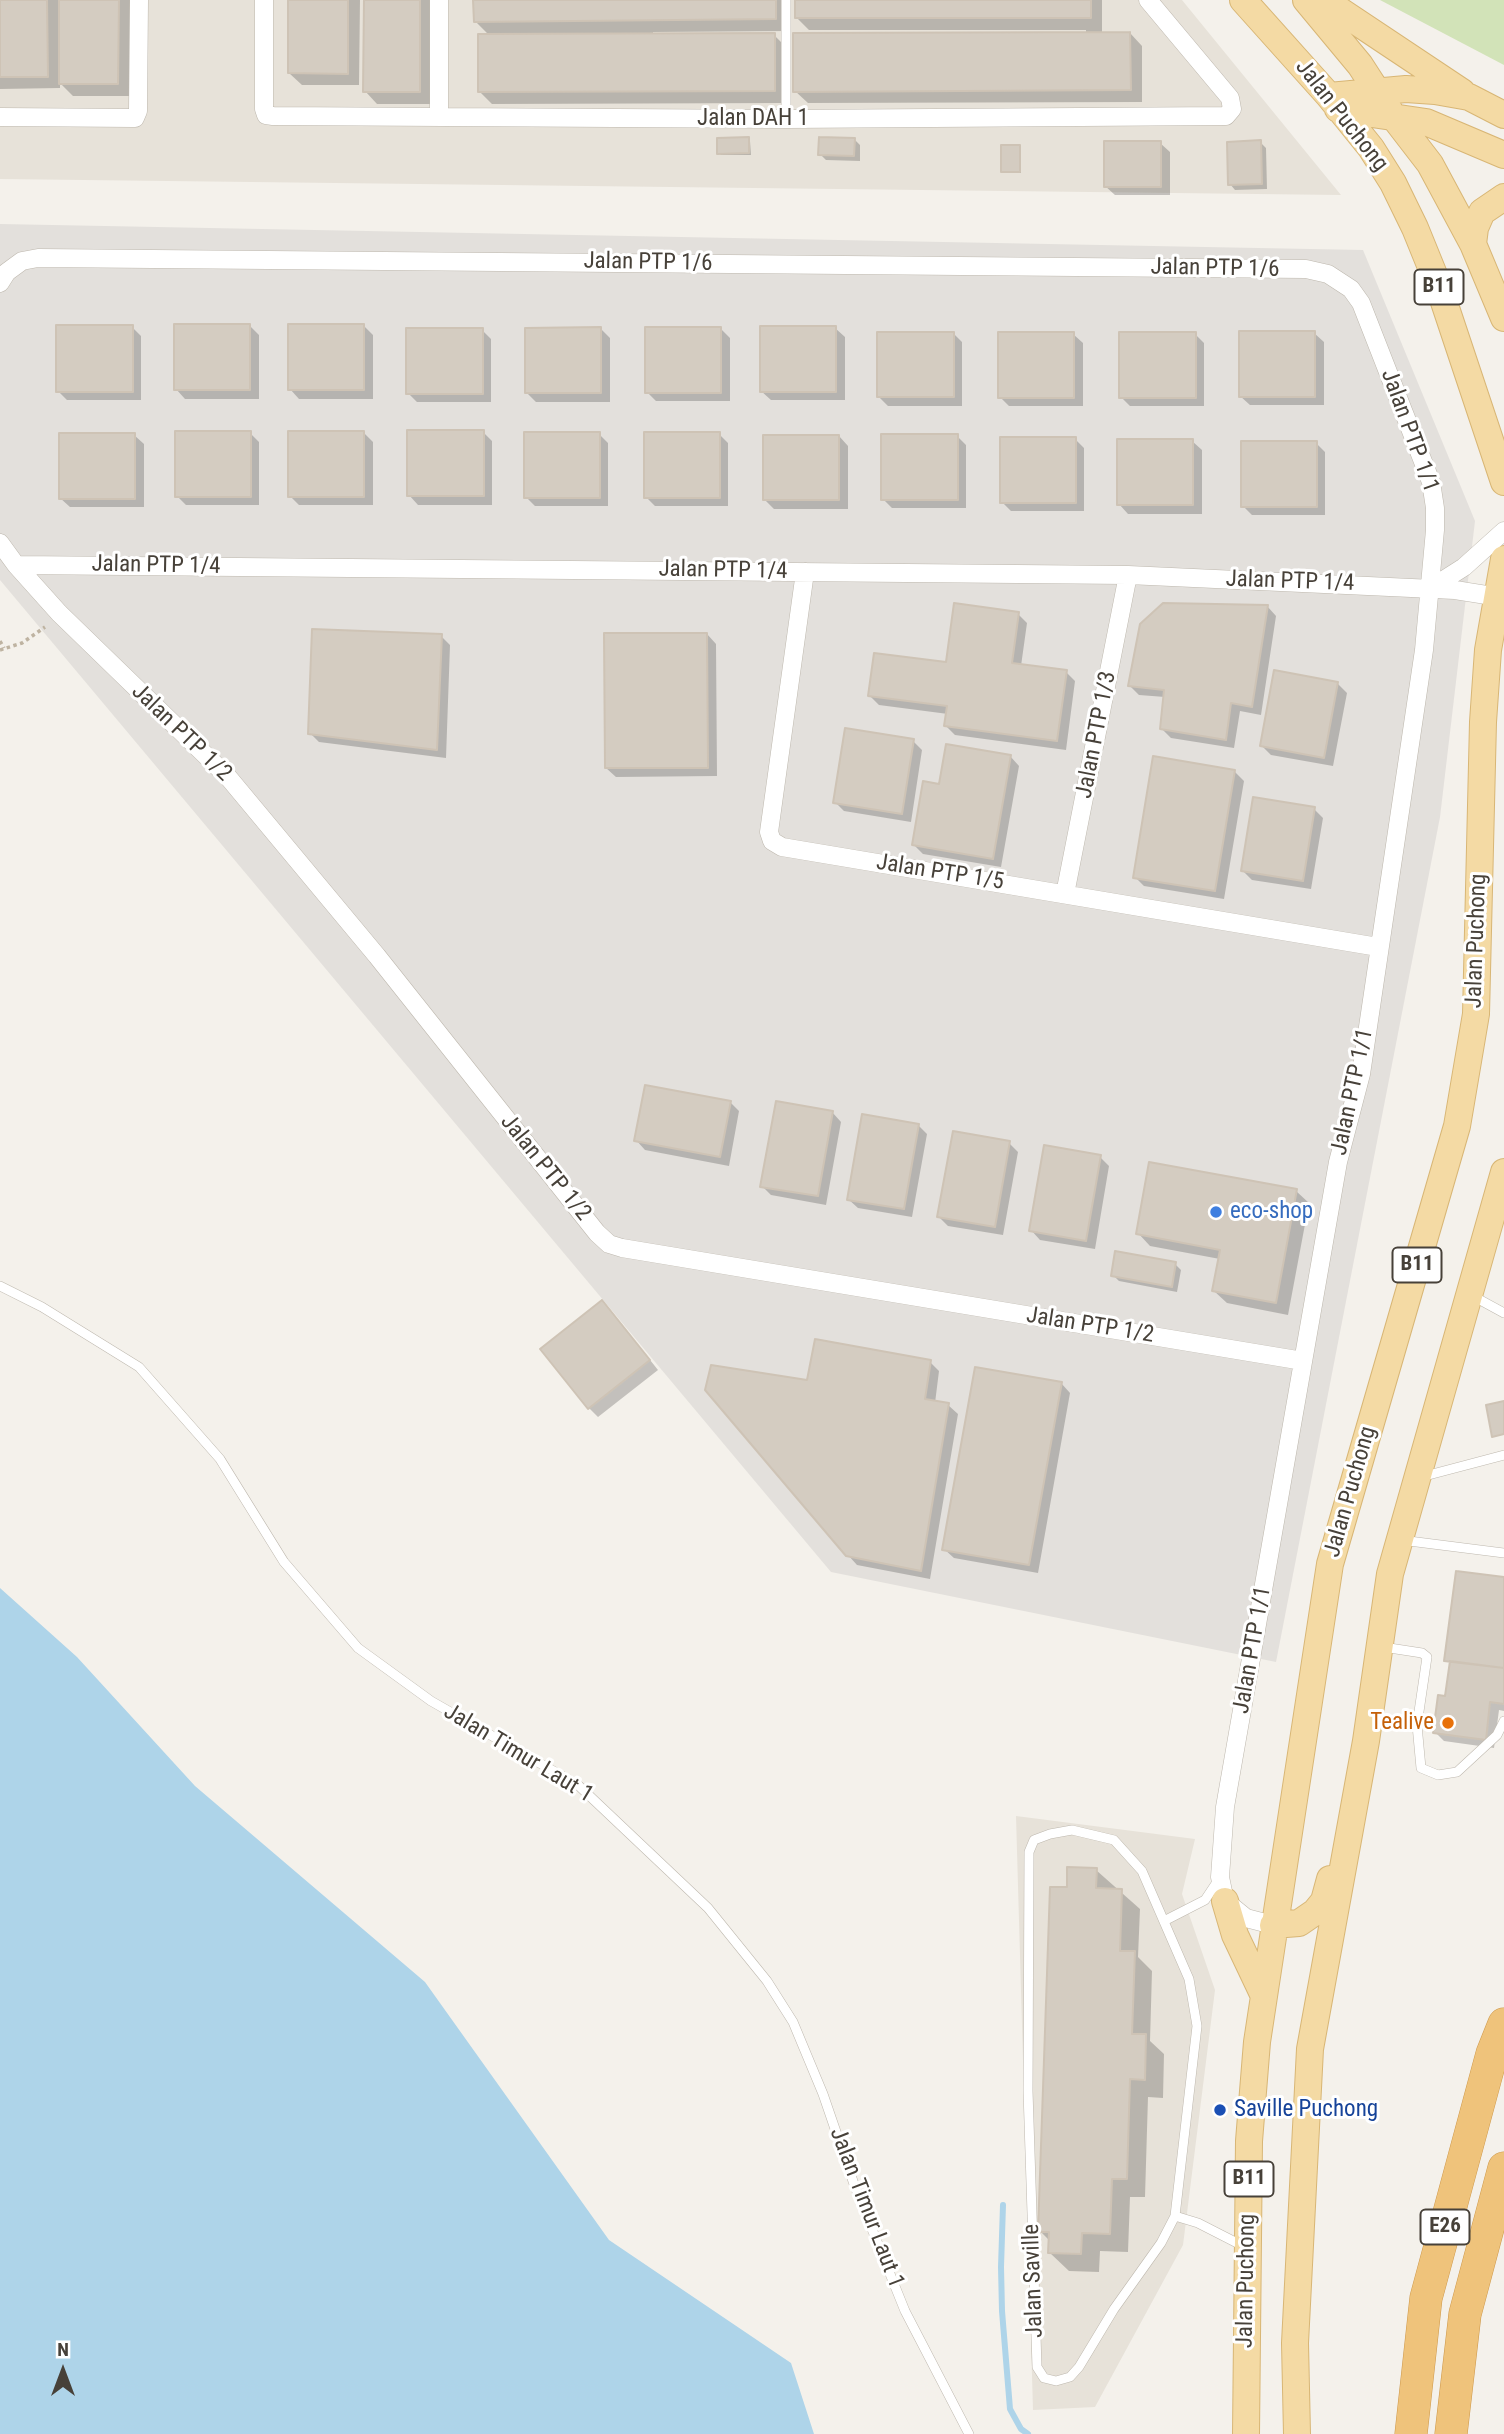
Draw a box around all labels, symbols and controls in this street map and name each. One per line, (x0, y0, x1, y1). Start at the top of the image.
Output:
street label: Jalan Puchong (1289, 55, 1393, 177)
street label: Jalan DAH 1 (697, 105, 809, 133)
street label: Jalan PTP 1/6 (583, 248, 713, 278)
street label: Jalan PTP 1/6 (1150, 254, 1280, 284)
road number: B11 (1414, 270, 1464, 304)
street label: Jalan PTP 1/1 (1374, 366, 1444, 496)
street label: Jalan PTP 1/4 (91, 551, 221, 581)
street label: Jalan PTP 1/4 (658, 556, 788, 586)
street label: Jalan PTP 1/4 (1225, 566, 1355, 598)
street label: Jalan PTP 1/3 (1071, 669, 1123, 801)
street label: Jalan PTP 1/2 (125, 678, 237, 788)
street label: Jalan PTP 1/5 (874, 849, 1006, 897)
street label: Jalan Puchong (1461, 873, 1493, 1009)
street label: Jalan PTP 1/1 (1326, 1026, 1380, 1158)
street label: Jalan PTP 1/2 (494, 1109, 596, 1227)
place label: eco-shop (1230, 1198, 1313, 1226)
marker: eco-shop (1208, 1204, 1224, 1220)
road number: B11 (1392, 1248, 1442, 1282)
street label: Jalan PTP 1/2 (1024, 1302, 1156, 1350)
street label: Jalan Puchong (1319, 1424, 1383, 1560)
street label: Jalan PTP 1/1 (1228, 1584, 1278, 1716)
street label: Jalan Timur Laut 1 (438, 1699, 598, 1809)
place label: Tealive (1370, 1709, 1434, 1737)
marker: Tealive (1440, 1715, 1456, 1731)
place label: Saville Puchong (1234, 2096, 1378, 2124)
marker: Saville Puchong (1212, 2102, 1228, 2118)
street label: Jalan Timur Laut 1 (823, 2124, 909, 2292)
road number: B11 (1224, 2162, 1274, 2196)
road number: E26 (1420, 2210, 1470, 2244)
street label: Jalan Puchong (1232, 2214, 1262, 2348)
street label: Jalan Saville (1018, 2224, 1050, 2338)
north arrow (28, 2336, 98, 2406)
text: N (57, 2338, 69, 2361)

